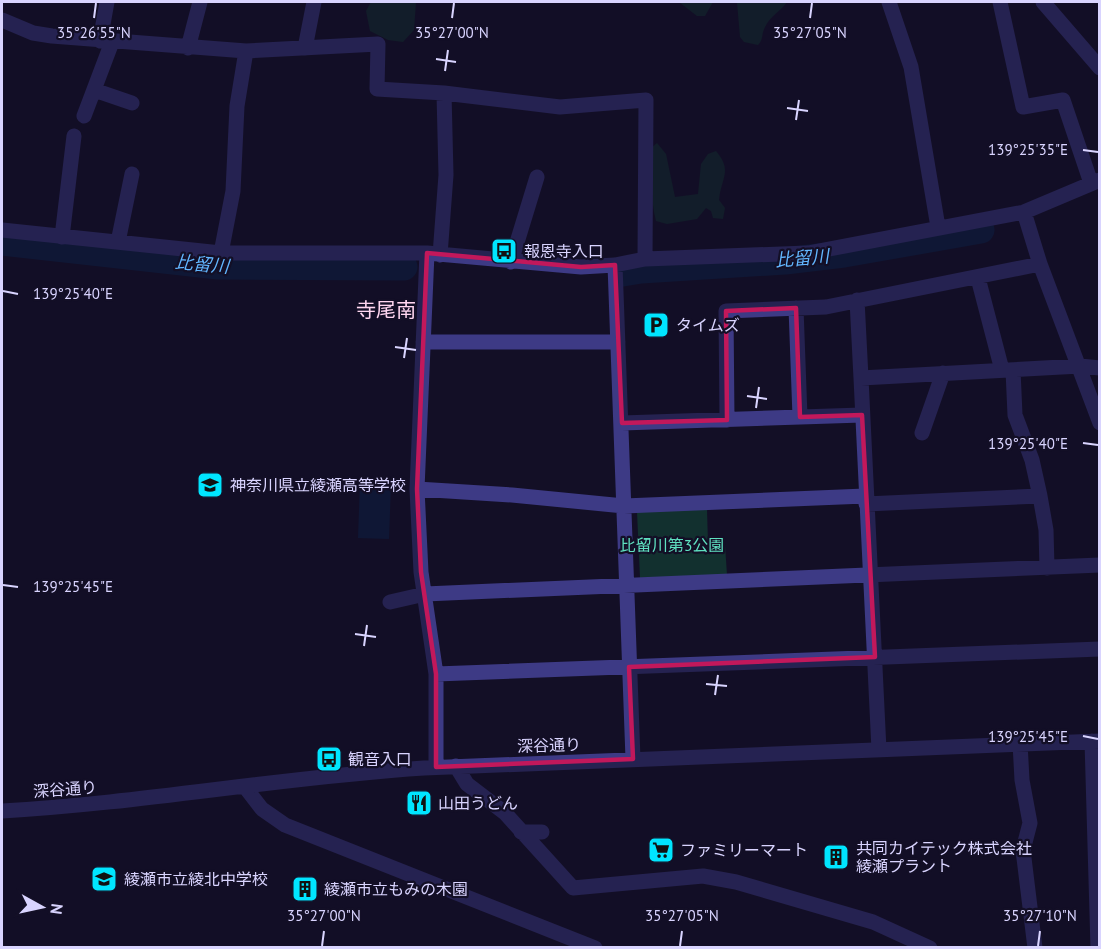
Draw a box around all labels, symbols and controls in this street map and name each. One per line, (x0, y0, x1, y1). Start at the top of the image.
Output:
text: 35°26'55"N (57, 23, 131, 42)
text: 35°27'00"N (415, 23, 489, 42)
text: 35°27'05"N (773, 23, 847, 42)
text: 139°25'35"E (988, 140, 1068, 159)
bus stop icon: 報恩寺入口 (489, 236, 519, 266)
place label: 報恩寺入口 (524, 241, 604, 261)
water label: 比留川 (774, 244, 832, 272)
water label: 比留川 (174, 250, 232, 278)
text: 139°25'40"E (33, 284, 113, 303)
district label: 寺尾南 (356, 297, 416, 323)
parking icon: タイムズ (641, 310, 671, 340)
place label: タイムズ (676, 315, 740, 335)
text: 139°25'40"E (988, 434, 1068, 453)
school or university icon: 神奈川県立綾瀬高等学校 (195, 470, 225, 500)
place label: 神奈川県立綾瀬高等学校 (230, 475, 406, 495)
park label: 比留川第3公園 (620, 535, 724, 555)
text: 139°25'45"E (33, 577, 113, 596)
text: 139°25'45"E (988, 727, 1068, 746)
street label: 深谷通り (517, 734, 581, 756)
bus stop icon: 観音入口 (314, 744, 344, 774)
place label: 観音入口 (348, 749, 412, 769)
street label: 深谷通り (32, 777, 98, 801)
restaurant icon: 山田うどん (404, 788, 434, 818)
place label: 山田うどん (438, 793, 518, 813)
supermarket icon: ファミリーマート (646, 835, 676, 865)
place label: 共同カイテック株式会社 綾瀬プラント (856, 838, 1032, 876)
place label: ファミリーマート (680, 840, 808, 860)
building icon: 共同カイテック株式会社 綾瀬プラント (821, 842, 851, 872)
school or university icon: 綾瀬市立綾北中学校 (89, 864, 119, 894)
place label: 綾瀬市立綾北中学校 (124, 869, 268, 889)
building icon: 綾瀬市立もみの木園 (290, 874, 320, 904)
north arrow (12, 877, 72, 937)
place label: 綾瀬市立もみの木園 (324, 879, 468, 899)
text: N (46, 902, 67, 916)
text: 35°27'00"N (287, 906, 361, 925)
text: 35°27'05"N (645, 906, 719, 925)
text: 35°27'10"N (1003, 906, 1077, 925)

